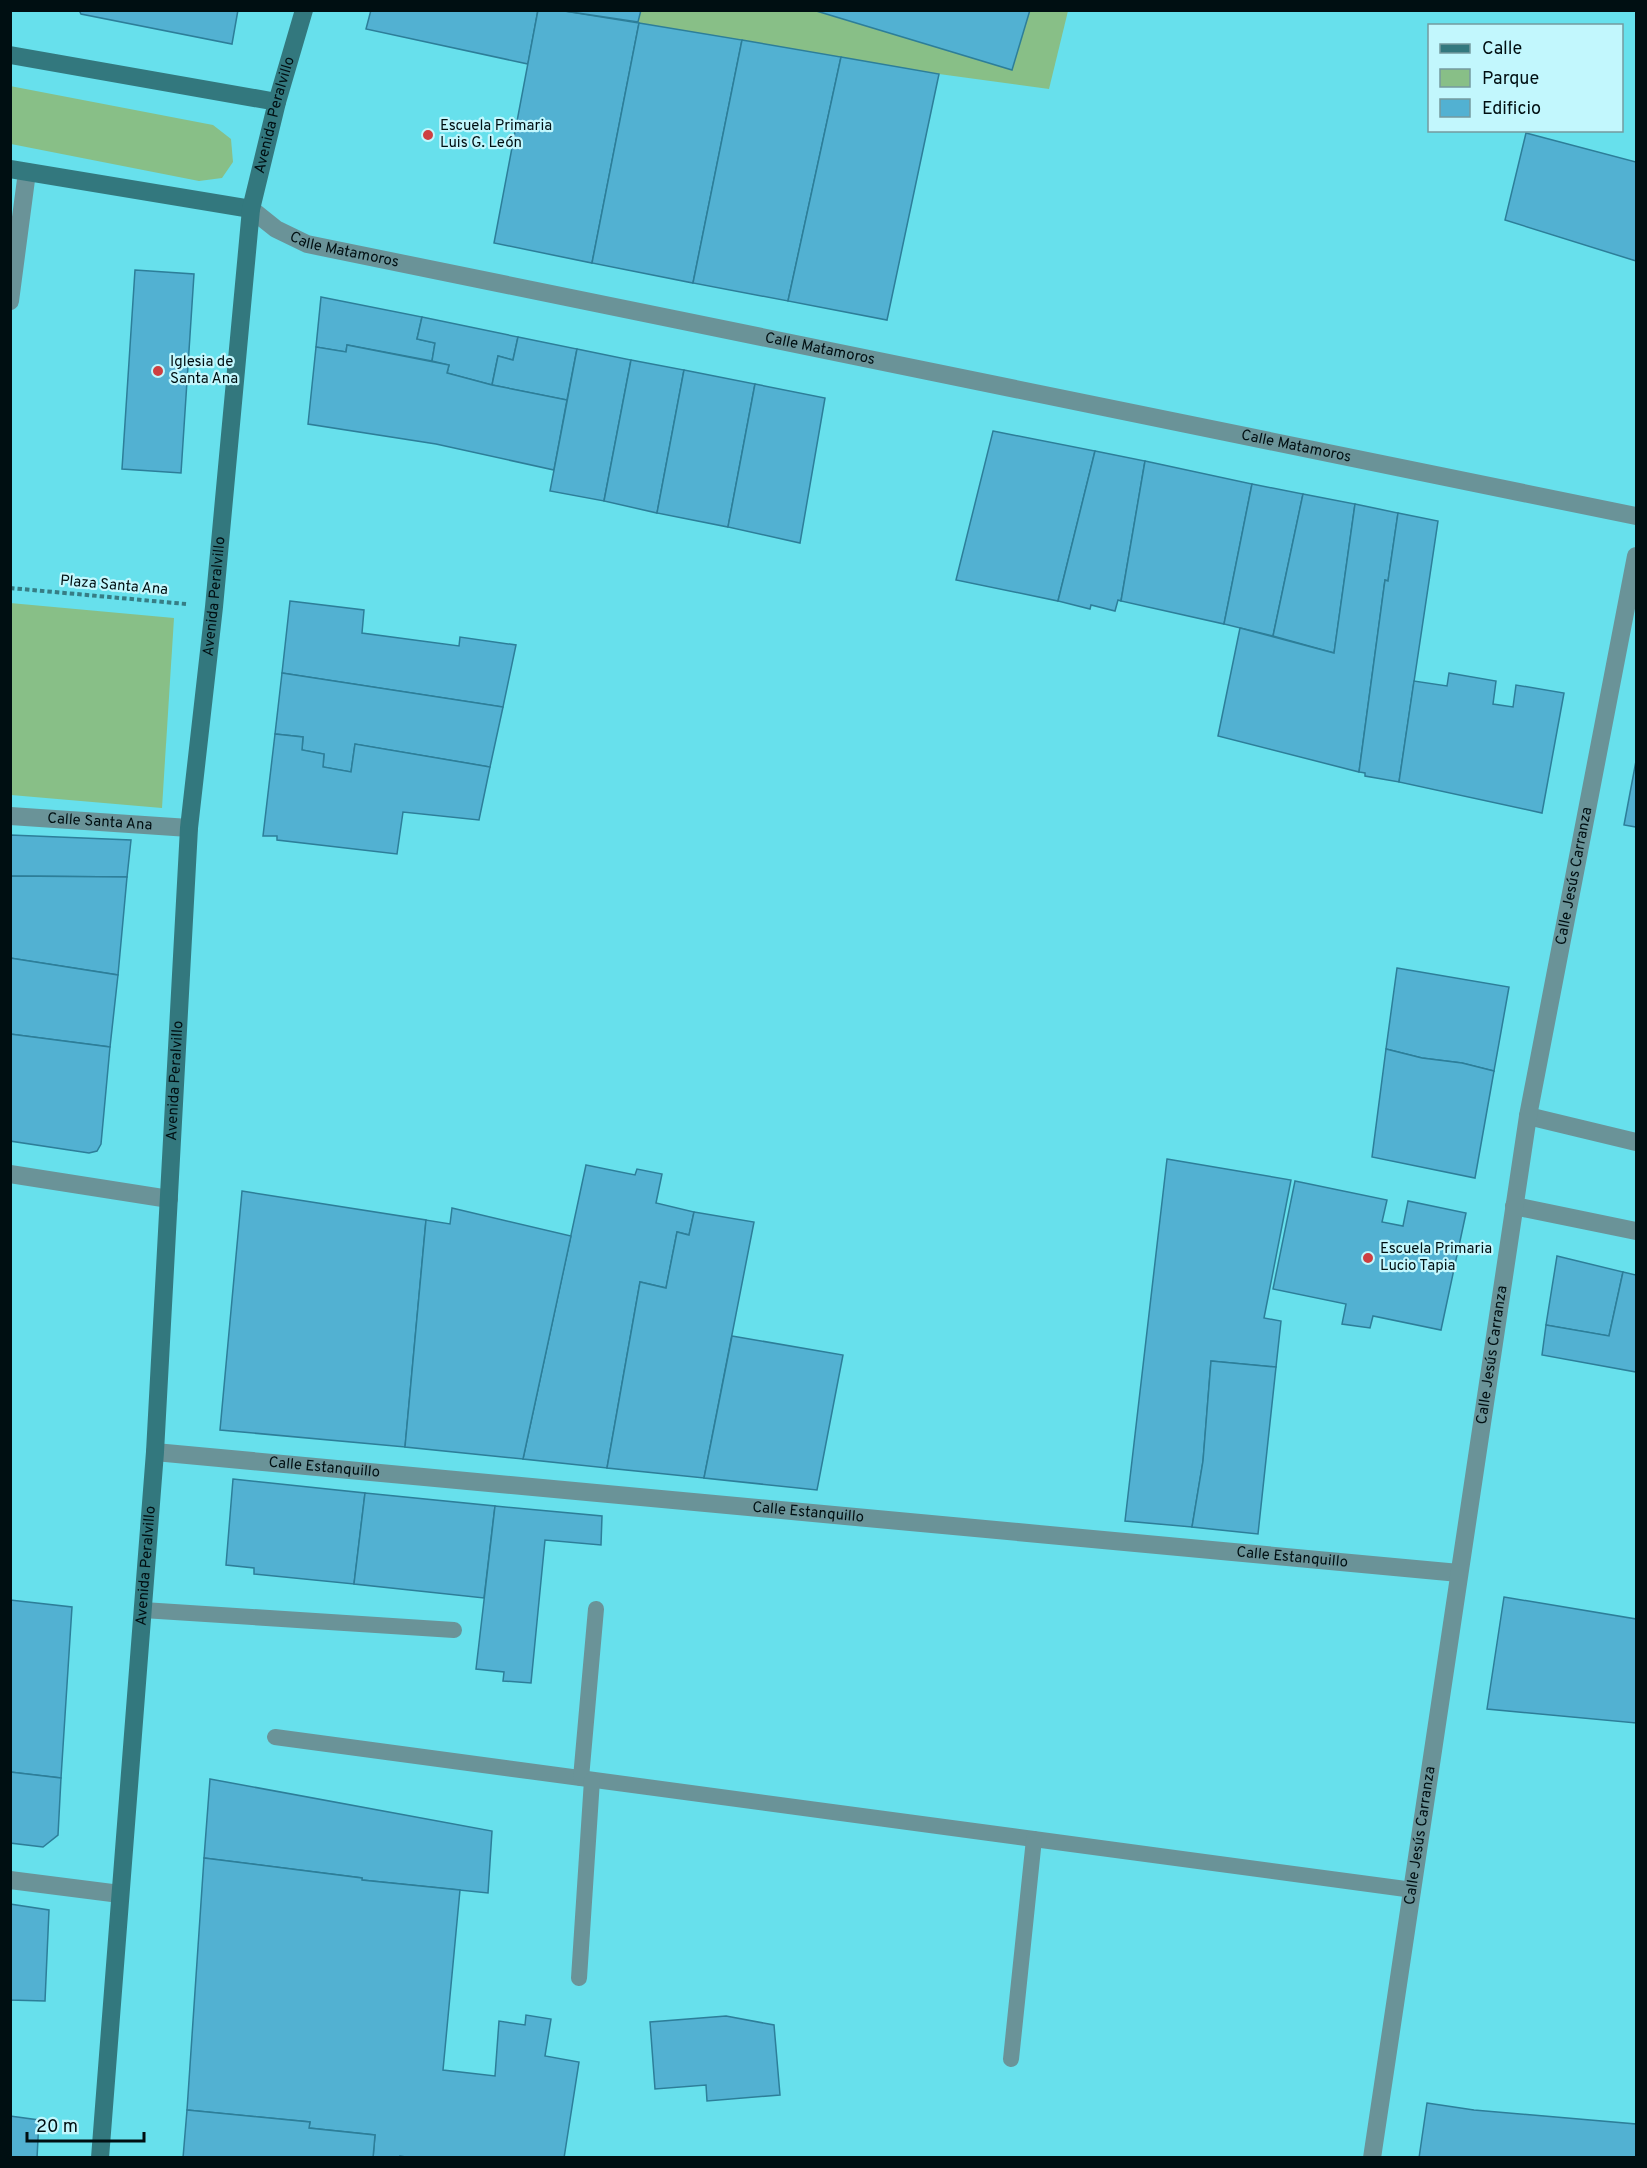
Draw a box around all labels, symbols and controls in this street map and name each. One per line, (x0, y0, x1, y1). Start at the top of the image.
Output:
legend (1428, 24, 1623, 132)
text: Calle (1482, 38, 1522, 61)
street label: Avenida Peralvillo (250, 54, 299, 176)
text: Parque (1482, 68, 1539, 91)
text: Edificio (1482, 98, 1541, 121)
place label: Escuela Primaria Luis G. León (440, 117, 552, 153)
marker: Escuela Primaria Luis G. León (421, 128, 435, 142)
street label: Calle Matamoros (286, 227, 401, 272)
street label: Calle Matamoros (763, 328, 877, 370)
place label: Iglesia de Santa Ana (170, 353, 238, 389)
marker: Iglesia de Santa Ana (151, 364, 165, 378)
street label: Calle Matamoros (1239, 426, 1353, 467)
street label: Avenida Peralvillo (199, 536, 230, 657)
street label: Plaza Santa Ana (59, 572, 169, 600)
street label: Calle Jesús Carranza (1552, 805, 1597, 947)
street label: Calle Santa Ana (47, 809, 153, 835)
street label: Avenida Peralvillo (162, 1020, 188, 1141)
place label: Escuela Primaria Lucio Tapia (1380, 1240, 1492, 1276)
marker: Escuela Primaria Lucio Tapia (1361, 1251, 1375, 1265)
street label: Calle Jesús Carranza (1472, 1284, 1512, 1426)
street label: Calle Estanquillo (268, 1453, 381, 1482)
street label: Calle Estanquillo (752, 1498, 865, 1527)
street label: Avenida Peralvillo (132, 1505, 160, 1626)
street label: Calle Estanquillo (1235, 1543, 1349, 1572)
street label: Calle Jesús Carranza (1400, 1765, 1440, 1906)
scale bar (27, 2105, 144, 2143)
text: 20 m (36, 2116, 78, 2139)

